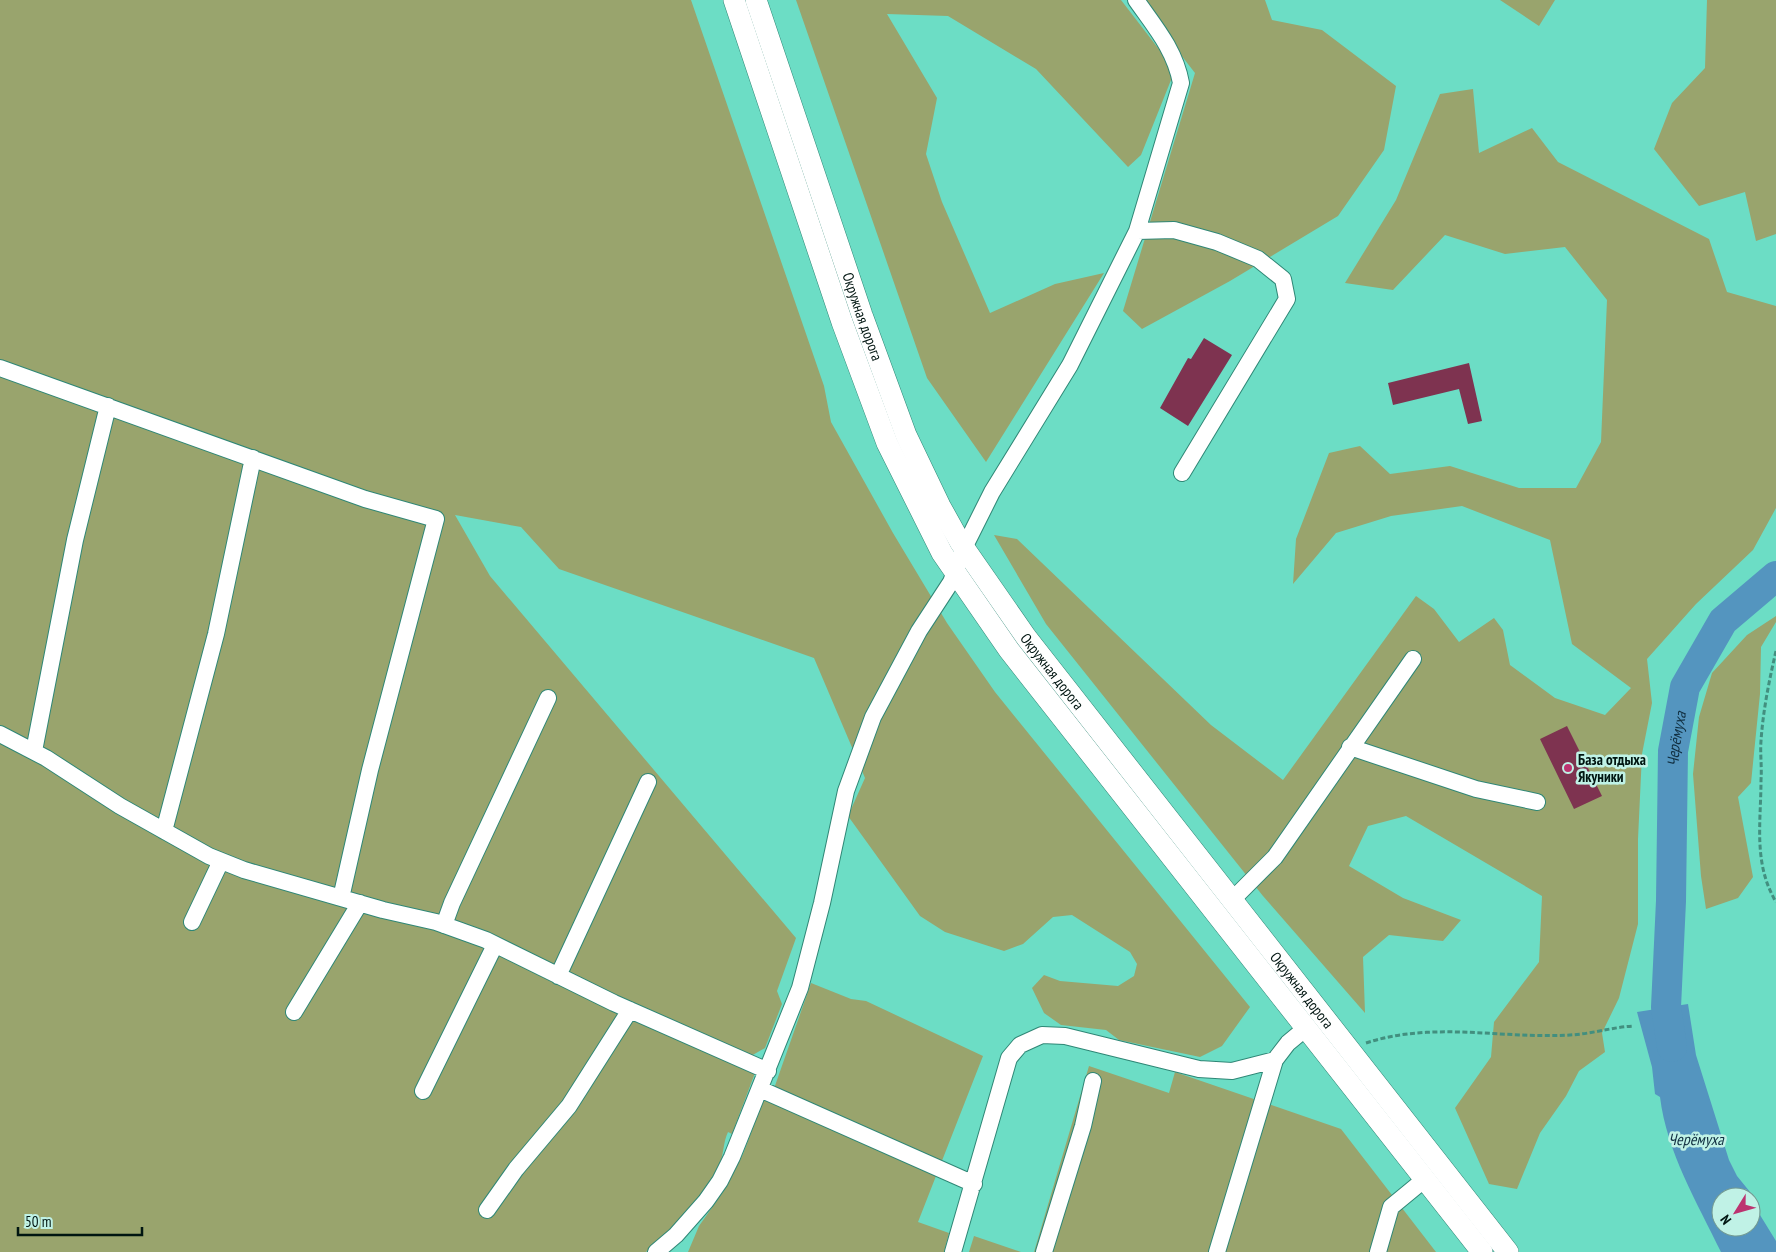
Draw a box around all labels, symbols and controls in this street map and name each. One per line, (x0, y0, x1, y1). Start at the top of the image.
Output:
street label: Окружная дорога (839, 270, 887, 363)
street label: Окружная дорога (1017, 629, 1089, 713)
water label: Черёмуха (1663, 708, 1691, 766)
place label: База отдыха Якуники (1578, 750, 1646, 786)
marker: База отдыха Якуники (1562, 762, 1574, 774)
street label: Окружная дорога (1267, 948, 1338, 1032)
water label: Черёмуха (1668, 1129, 1725, 1149)
north arrow (1711, 1187, 1761, 1237)
scale bar (18, 1204, 141, 1236)
text: N (1716, 1211, 1735, 1228)
text: 50 m (25, 1212, 51, 1231)

